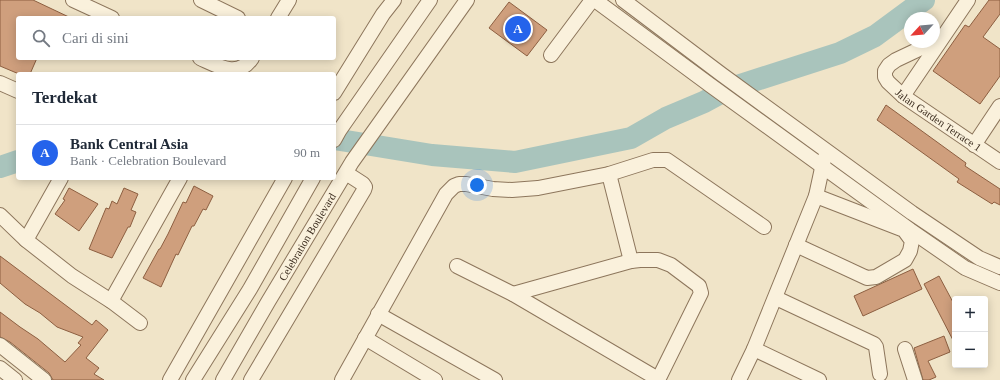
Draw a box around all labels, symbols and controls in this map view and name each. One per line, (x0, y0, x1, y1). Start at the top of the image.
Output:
north arrow (904, 12, 940, 48)
pin: A (505, 14, 531, 44)
search box (16, 16, 336, 60)
icon: search (30, 27, 52, 49)
text: Cari di sini (62, 30, 129, 46)
street label: Jalan Garden Terrace 1 (893, 86, 984, 154)
text: Terdekat (32, 88, 98, 107)
text: Bank Central Asia (70, 136, 188, 152)
text: A (40, 145, 50, 160)
text: 90 m (294, 145, 320, 160)
text: Bank · Celebration Boulevard (70, 153, 226, 168)
your location (467, 175, 487, 195)
street label: Celebration Boulevard (276, 190, 338, 283)
map controls (952, 296, 988, 368)
button: + (952, 296, 988, 332)
button: − (952, 332, 988, 368)

